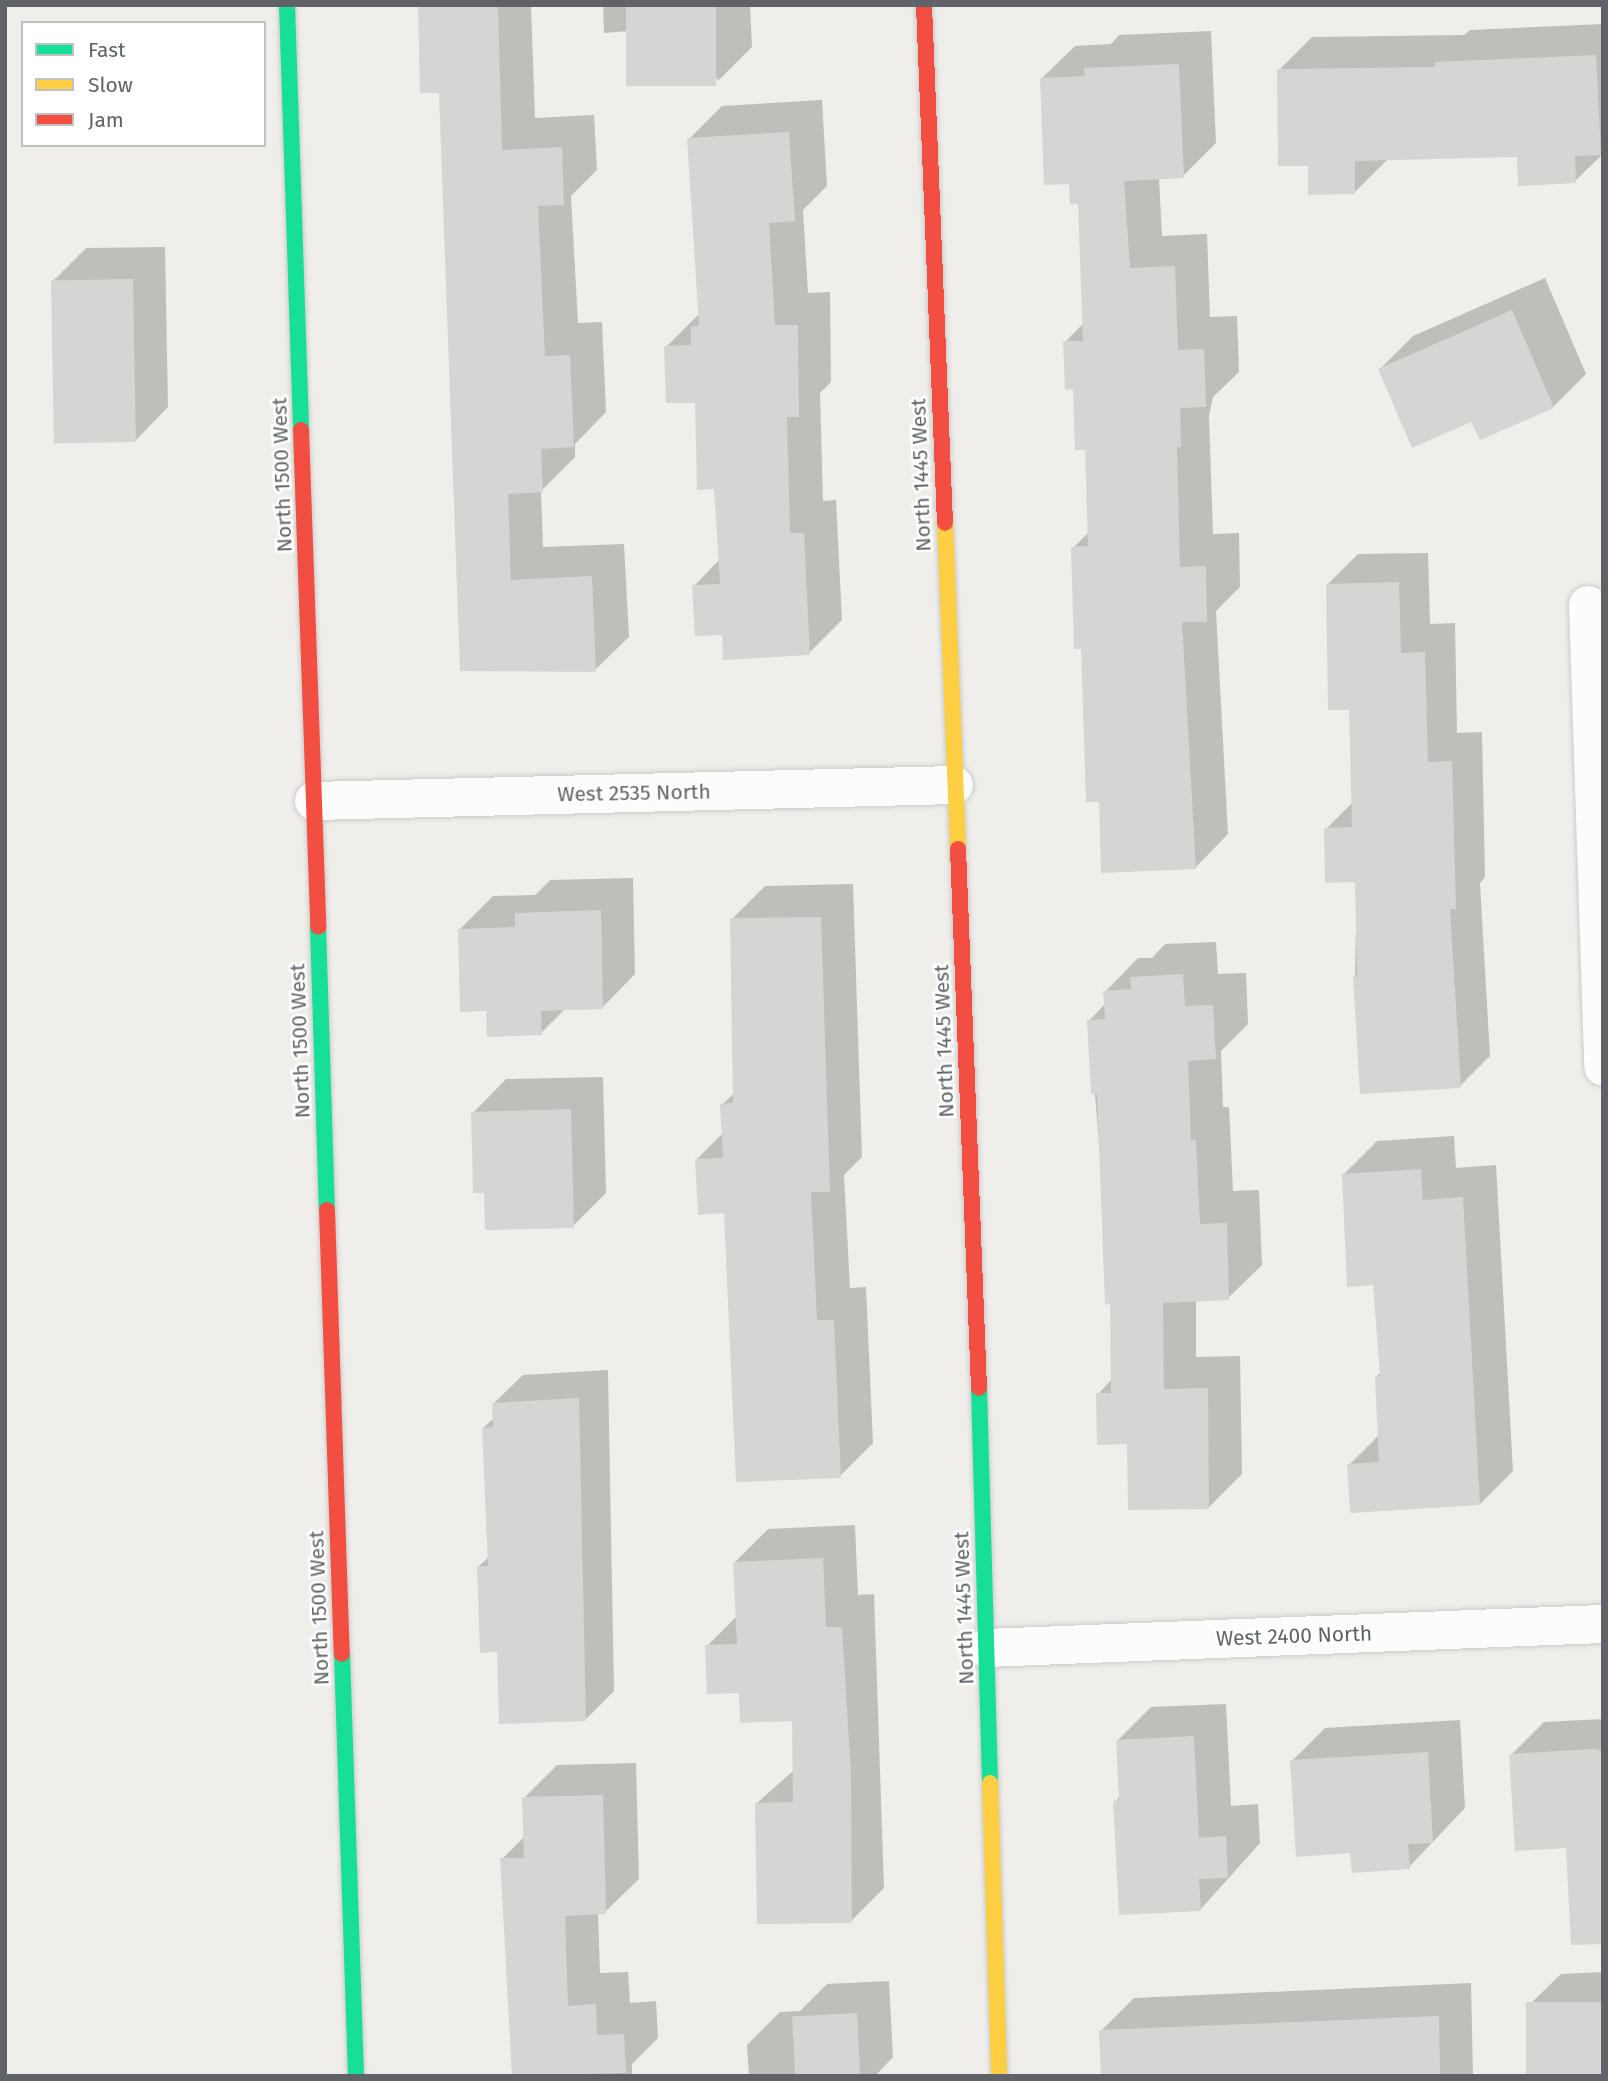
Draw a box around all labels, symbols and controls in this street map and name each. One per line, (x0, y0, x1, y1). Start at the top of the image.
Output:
legend (21, 21, 266, 147)
text: Fast (88, 37, 126, 63)
text: Slow (88, 72, 133, 98)
text: Jam (88, 107, 124, 133)
street label: North 1500 West (267, 397, 297, 553)
street label: North 1445 West (906, 398, 936, 552)
street label: West 2535 North (557, 779, 711, 807)
street label: North 1500 West (285, 963, 315, 1119)
street label: North 1445 West (929, 964, 959, 1118)
street label: North 1500 West (304, 1530, 334, 1686)
street label: North 1445 West (949, 1531, 979, 1685)
street label: West 2400 North (1216, 1621, 1372, 1651)

